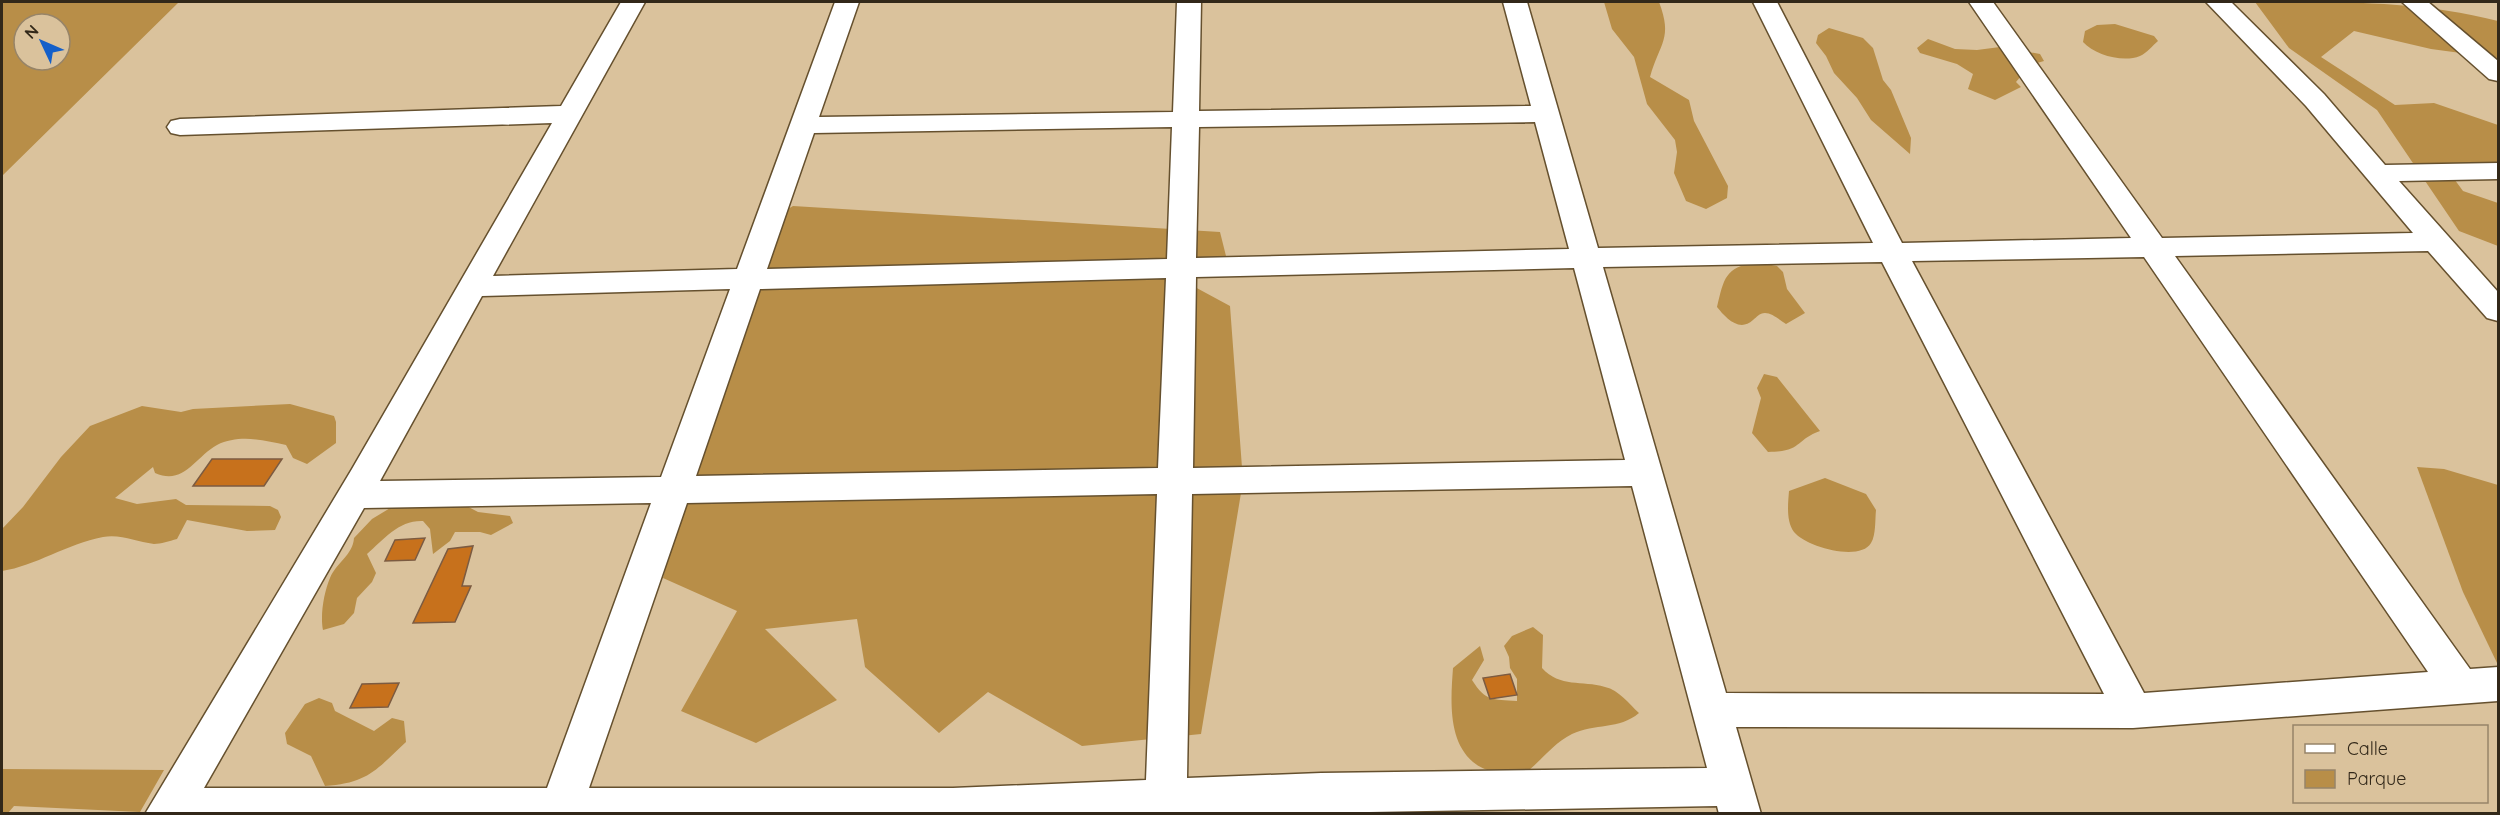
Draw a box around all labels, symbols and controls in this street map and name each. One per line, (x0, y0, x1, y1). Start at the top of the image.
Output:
north arrow (12, 12, 72, 72)
text: N (20, 20, 42, 43)
legend (2293, 725, 2488, 803)
text: Calle (2347, 737, 2388, 760)
text: Parque (2347, 767, 2406, 790)

